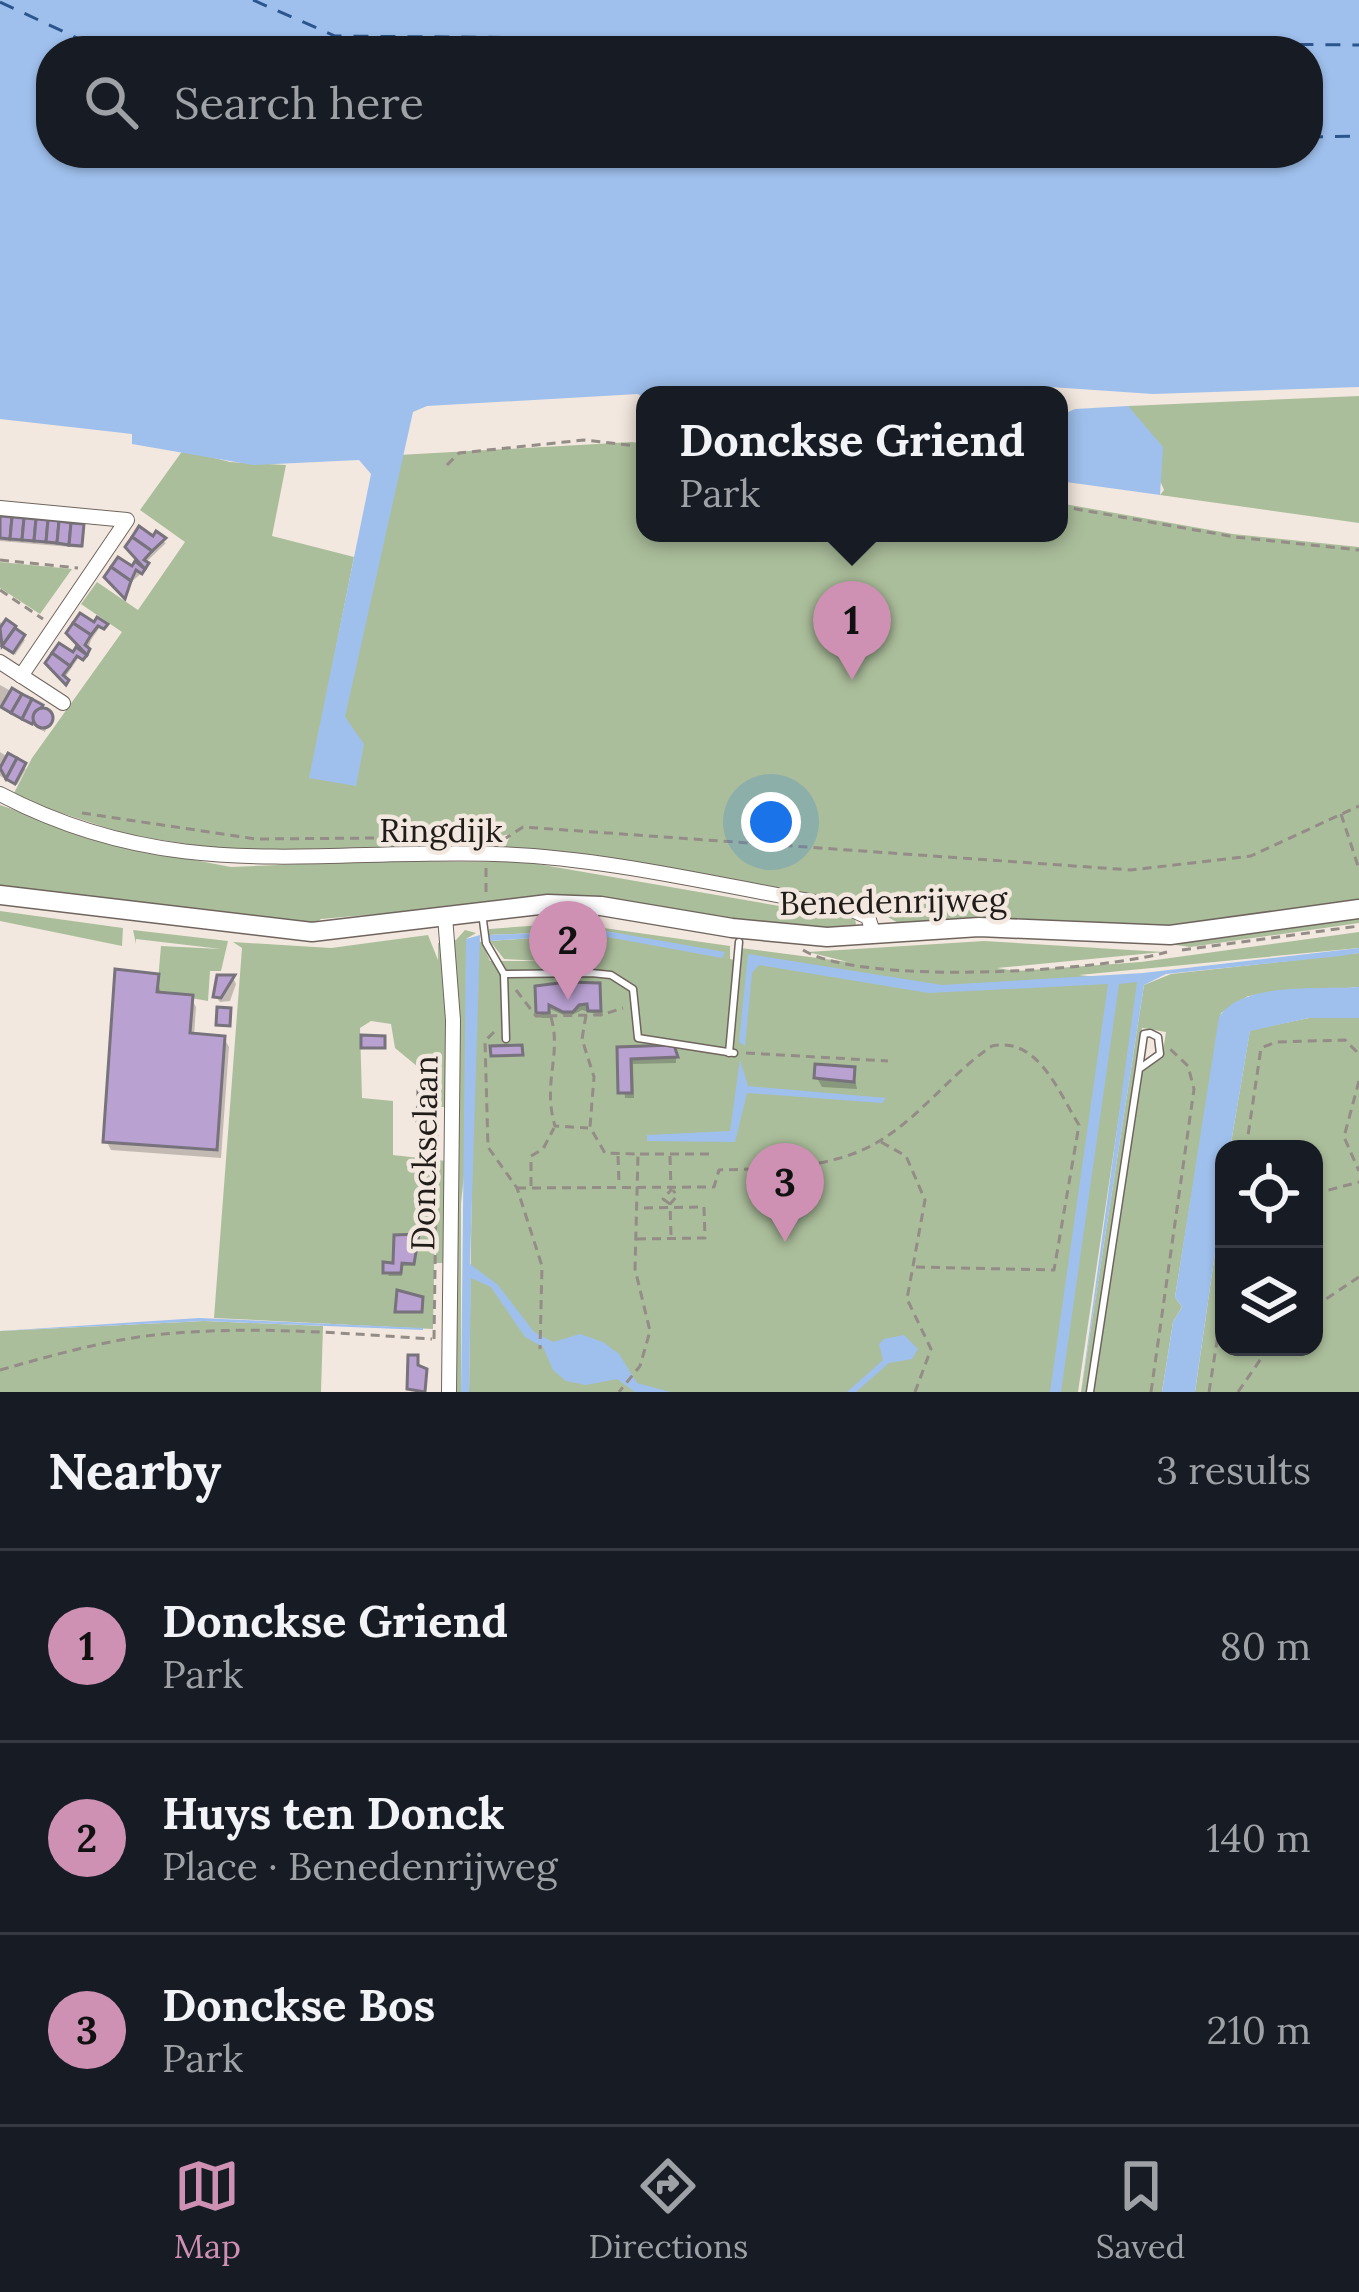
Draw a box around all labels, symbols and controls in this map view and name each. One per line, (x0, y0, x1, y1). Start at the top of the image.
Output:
search box (36, 36, 1323, 168)
icon: search (78, 69, 144, 135)
text: Search here (174, 74, 424, 131)
popup (636, 386, 1068, 542)
text: Donckse Griend (679, 411, 1025, 468)
text: Park (679, 468, 760, 518)
pin: 1 (813, 581, 891, 680)
your location (741, 792, 801, 852)
street label: Ringdijk (379, 809, 503, 851)
street label: Benedenrijweg (779, 878, 1008, 924)
pin: 2 (529, 901, 607, 1000)
street label: Donckselaan (401, 1055, 447, 1251)
map controls (1215, 1140, 1323, 1356)
button: locate (1215, 1140, 1323, 1248)
pin: 3 (746, 1143, 824, 1242)
button: layers (1215, 1248, 1323, 1356)
text: Nearby (48, 1438, 221, 1503)
text: 3 results (1156, 1445, 1311, 1495)
text: Donckse Griend (162, 1592, 508, 1649)
text: 1 (79, 1621, 95, 1671)
text: 80 m (1220, 1621, 1311, 1671)
text: Park (162, 1649, 243, 1699)
text: Huys ten Donck (162, 1784, 505, 1841)
text: 2 (77, 1813, 97, 1863)
text: 140 m (1206, 1813, 1311, 1863)
text: Place · Benedenrijweg (162, 1841, 558, 1891)
text: Donckse Bos (162, 1976, 435, 2033)
text: 3 (76, 2005, 98, 2055)
text: 210 m (1207, 2005, 1311, 2055)
text: Park (162, 2033, 243, 2083)
tab: Map (174, 2153, 241, 2267)
tab: Directions (589, 2153, 748, 2267)
tab: Saved (1096, 2153, 1185, 2267)

